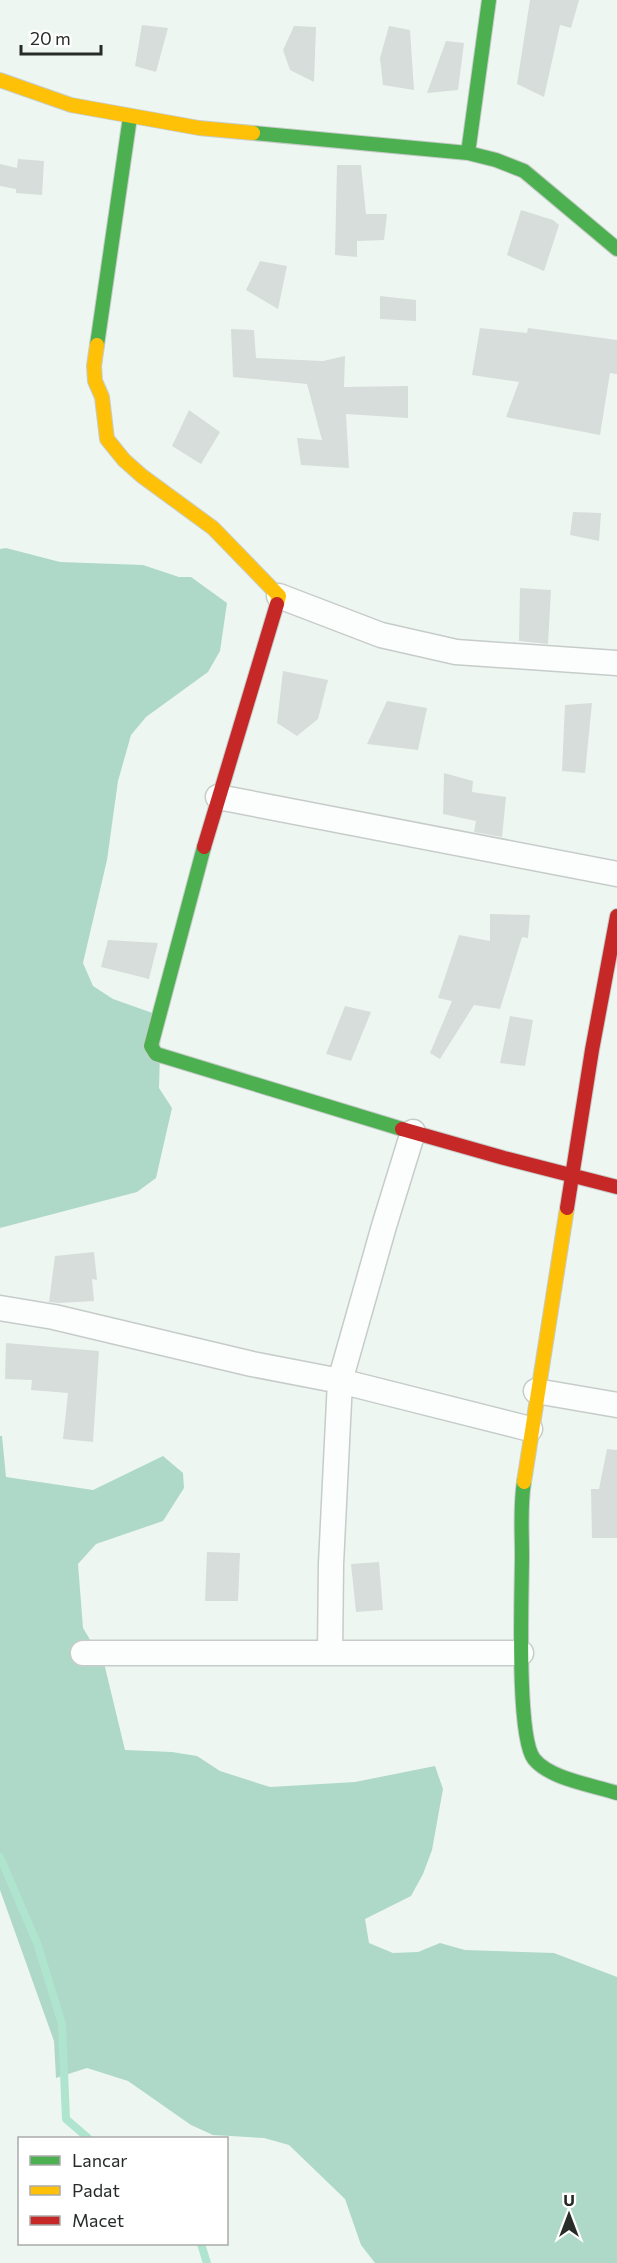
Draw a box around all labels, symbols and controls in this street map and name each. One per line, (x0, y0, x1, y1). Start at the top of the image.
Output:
scale bar (21, 18, 100, 56)
text: 20 m (30, 27, 71, 49)
legend (18, 2137, 228, 2245)
text: Lancar (72, 2149, 128, 2171)
text: Padat (72, 2179, 120, 2201)
north arrow (539, 2185, 599, 2245)
text: U (563, 2190, 575, 2209)
text: Macet (72, 2209, 124, 2231)

